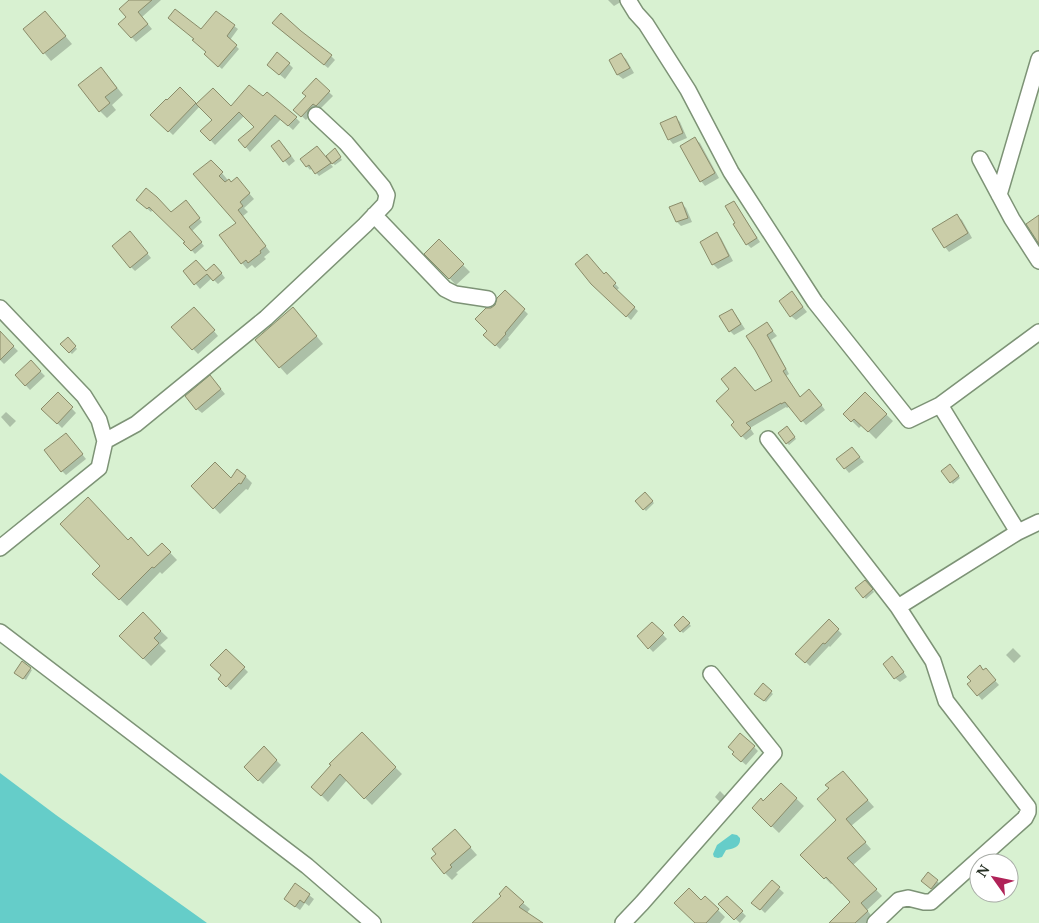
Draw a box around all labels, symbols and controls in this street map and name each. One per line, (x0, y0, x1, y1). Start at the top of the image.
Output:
north arrow (969, 853, 1019, 903)
text: N (972, 861, 994, 880)

